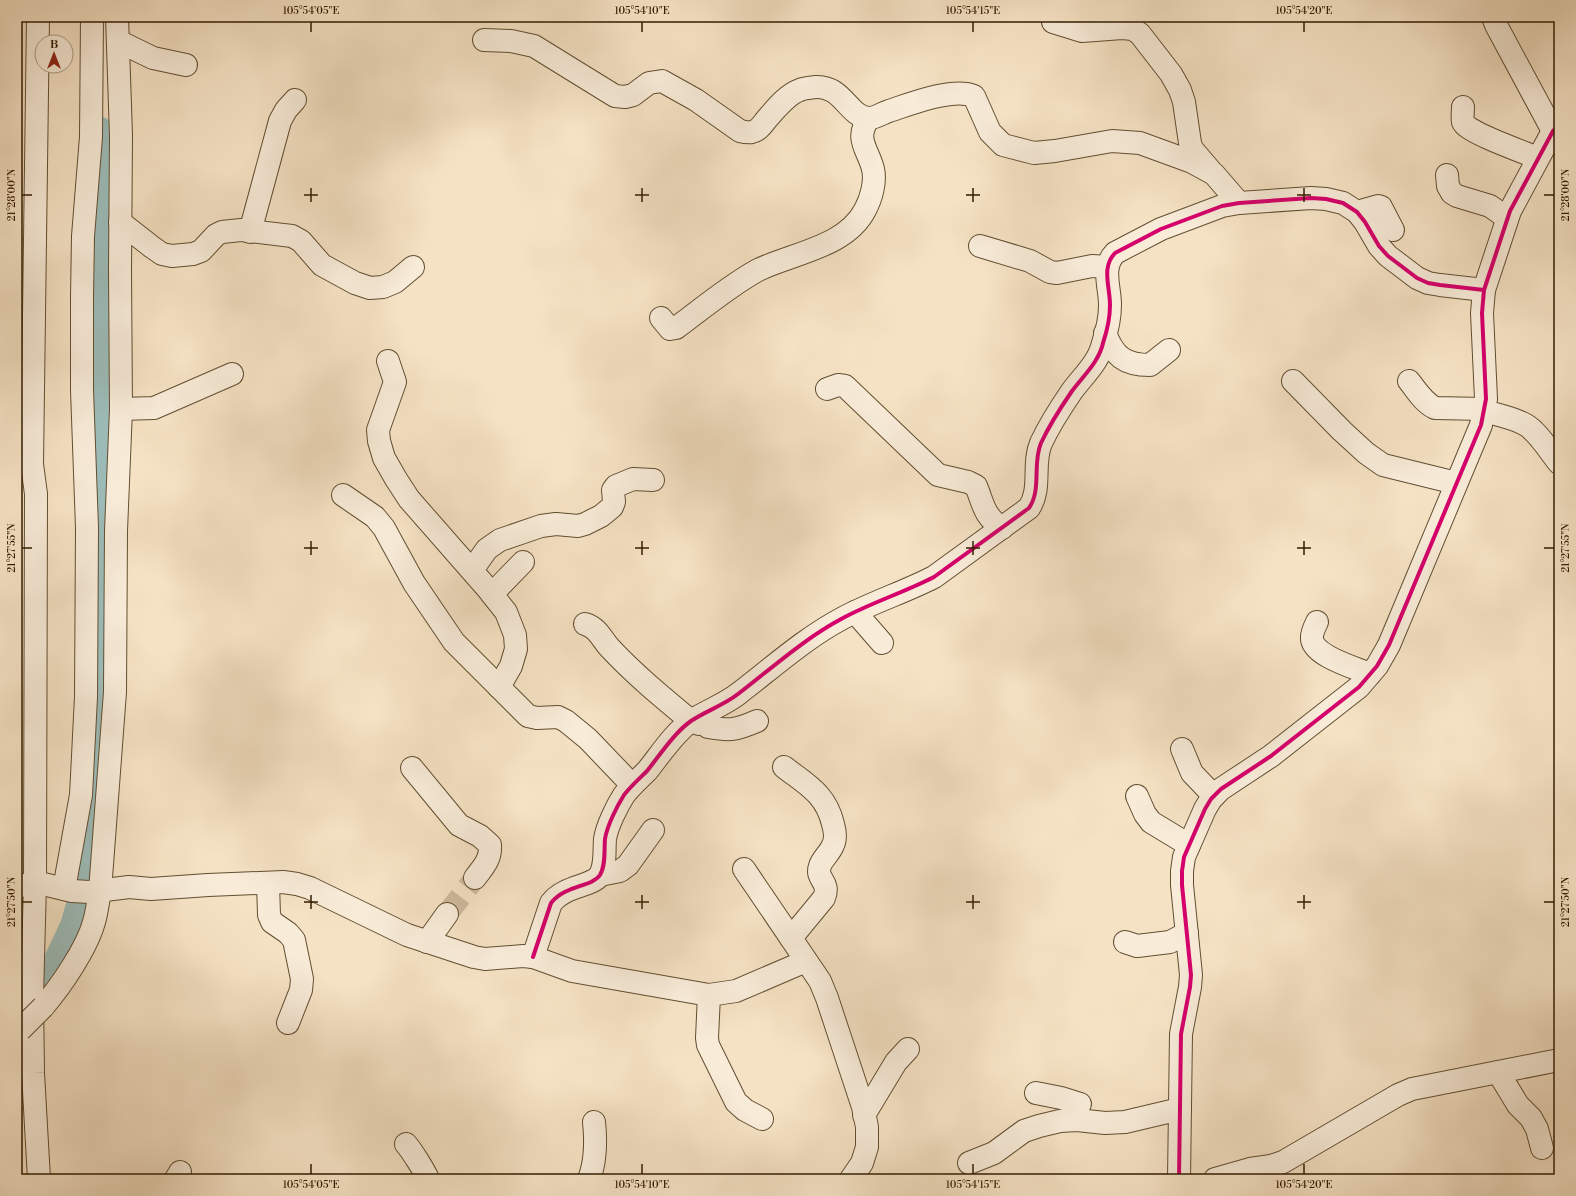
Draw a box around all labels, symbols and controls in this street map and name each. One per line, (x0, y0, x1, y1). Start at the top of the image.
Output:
text: 105°54'05"E (283, 5, 339, 17)
text: 105°54'10"E (614, 5, 670, 17)
text: 105°54'15"E (946, 5, 1000, 17)
text: 105°54'20"E (1276, 5, 1333, 17)
north arrow (34, 34, 74, 74)
text: B (50, 38, 58, 52)
text: 21°28'00"N (6, 168, 18, 221)
text: 21°28'00"N (1560, 168, 1572, 221)
text: 21°27'55"N (6, 523, 18, 573)
text: 21°27'55"N (1560, 523, 1572, 573)
text: 21°27'50"N (6, 876, 18, 927)
text: 21°27'50"N (1560, 876, 1572, 927)
text: 105°54'05"E (283, 1179, 339, 1191)
text: 105°54'10"E (614, 1179, 670, 1191)
text: 105°54'15"E (946, 1179, 1000, 1191)
text: 105°54'20"E (1276, 1179, 1333, 1191)

